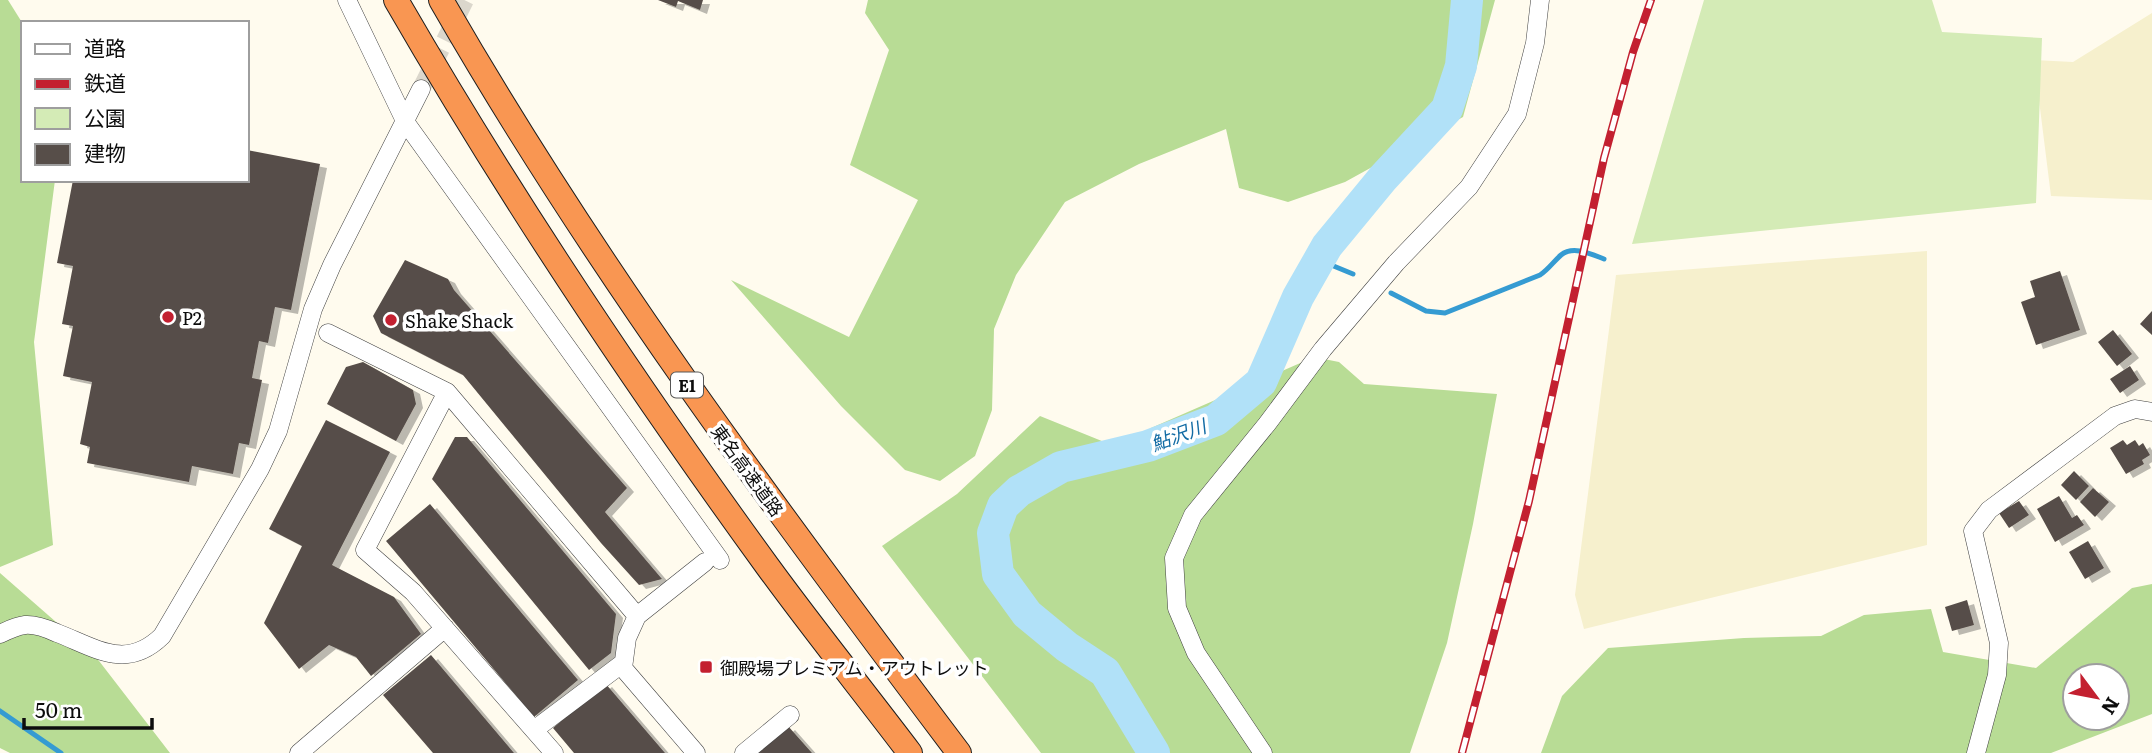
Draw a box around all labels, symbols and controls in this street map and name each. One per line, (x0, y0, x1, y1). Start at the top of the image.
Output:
legend (21, 21, 248, 182)
text: 道路 (84, 31, 126, 62)
text: 鉄道 (84, 66, 126, 97)
text: 公園 (84, 101, 126, 132)
text: 建物 (84, 136, 126, 167)
place label: P2 (182, 304, 202, 331)
place label: Shake Shack (405, 307, 514, 334)
marker: P2 (160, 309, 176, 325)
marker: Shake Shack (383, 312, 399, 328)
road number: E1 (671, 372, 703, 398)
water label: 鮎沢川 (1146, 410, 1211, 457)
street label: 東名高速道路 (705, 418, 791, 522)
place label: 御殿場プレミアム・アウトレット (720, 654, 989, 681)
marker: 御殿場プレミアム・アウトレット (698, 659, 714, 675)
north arrow (2061, 662, 2131, 732)
scale bar (24, 686, 152, 730)
text: N (2095, 692, 2127, 721)
text: 50 m (35, 693, 82, 724)

